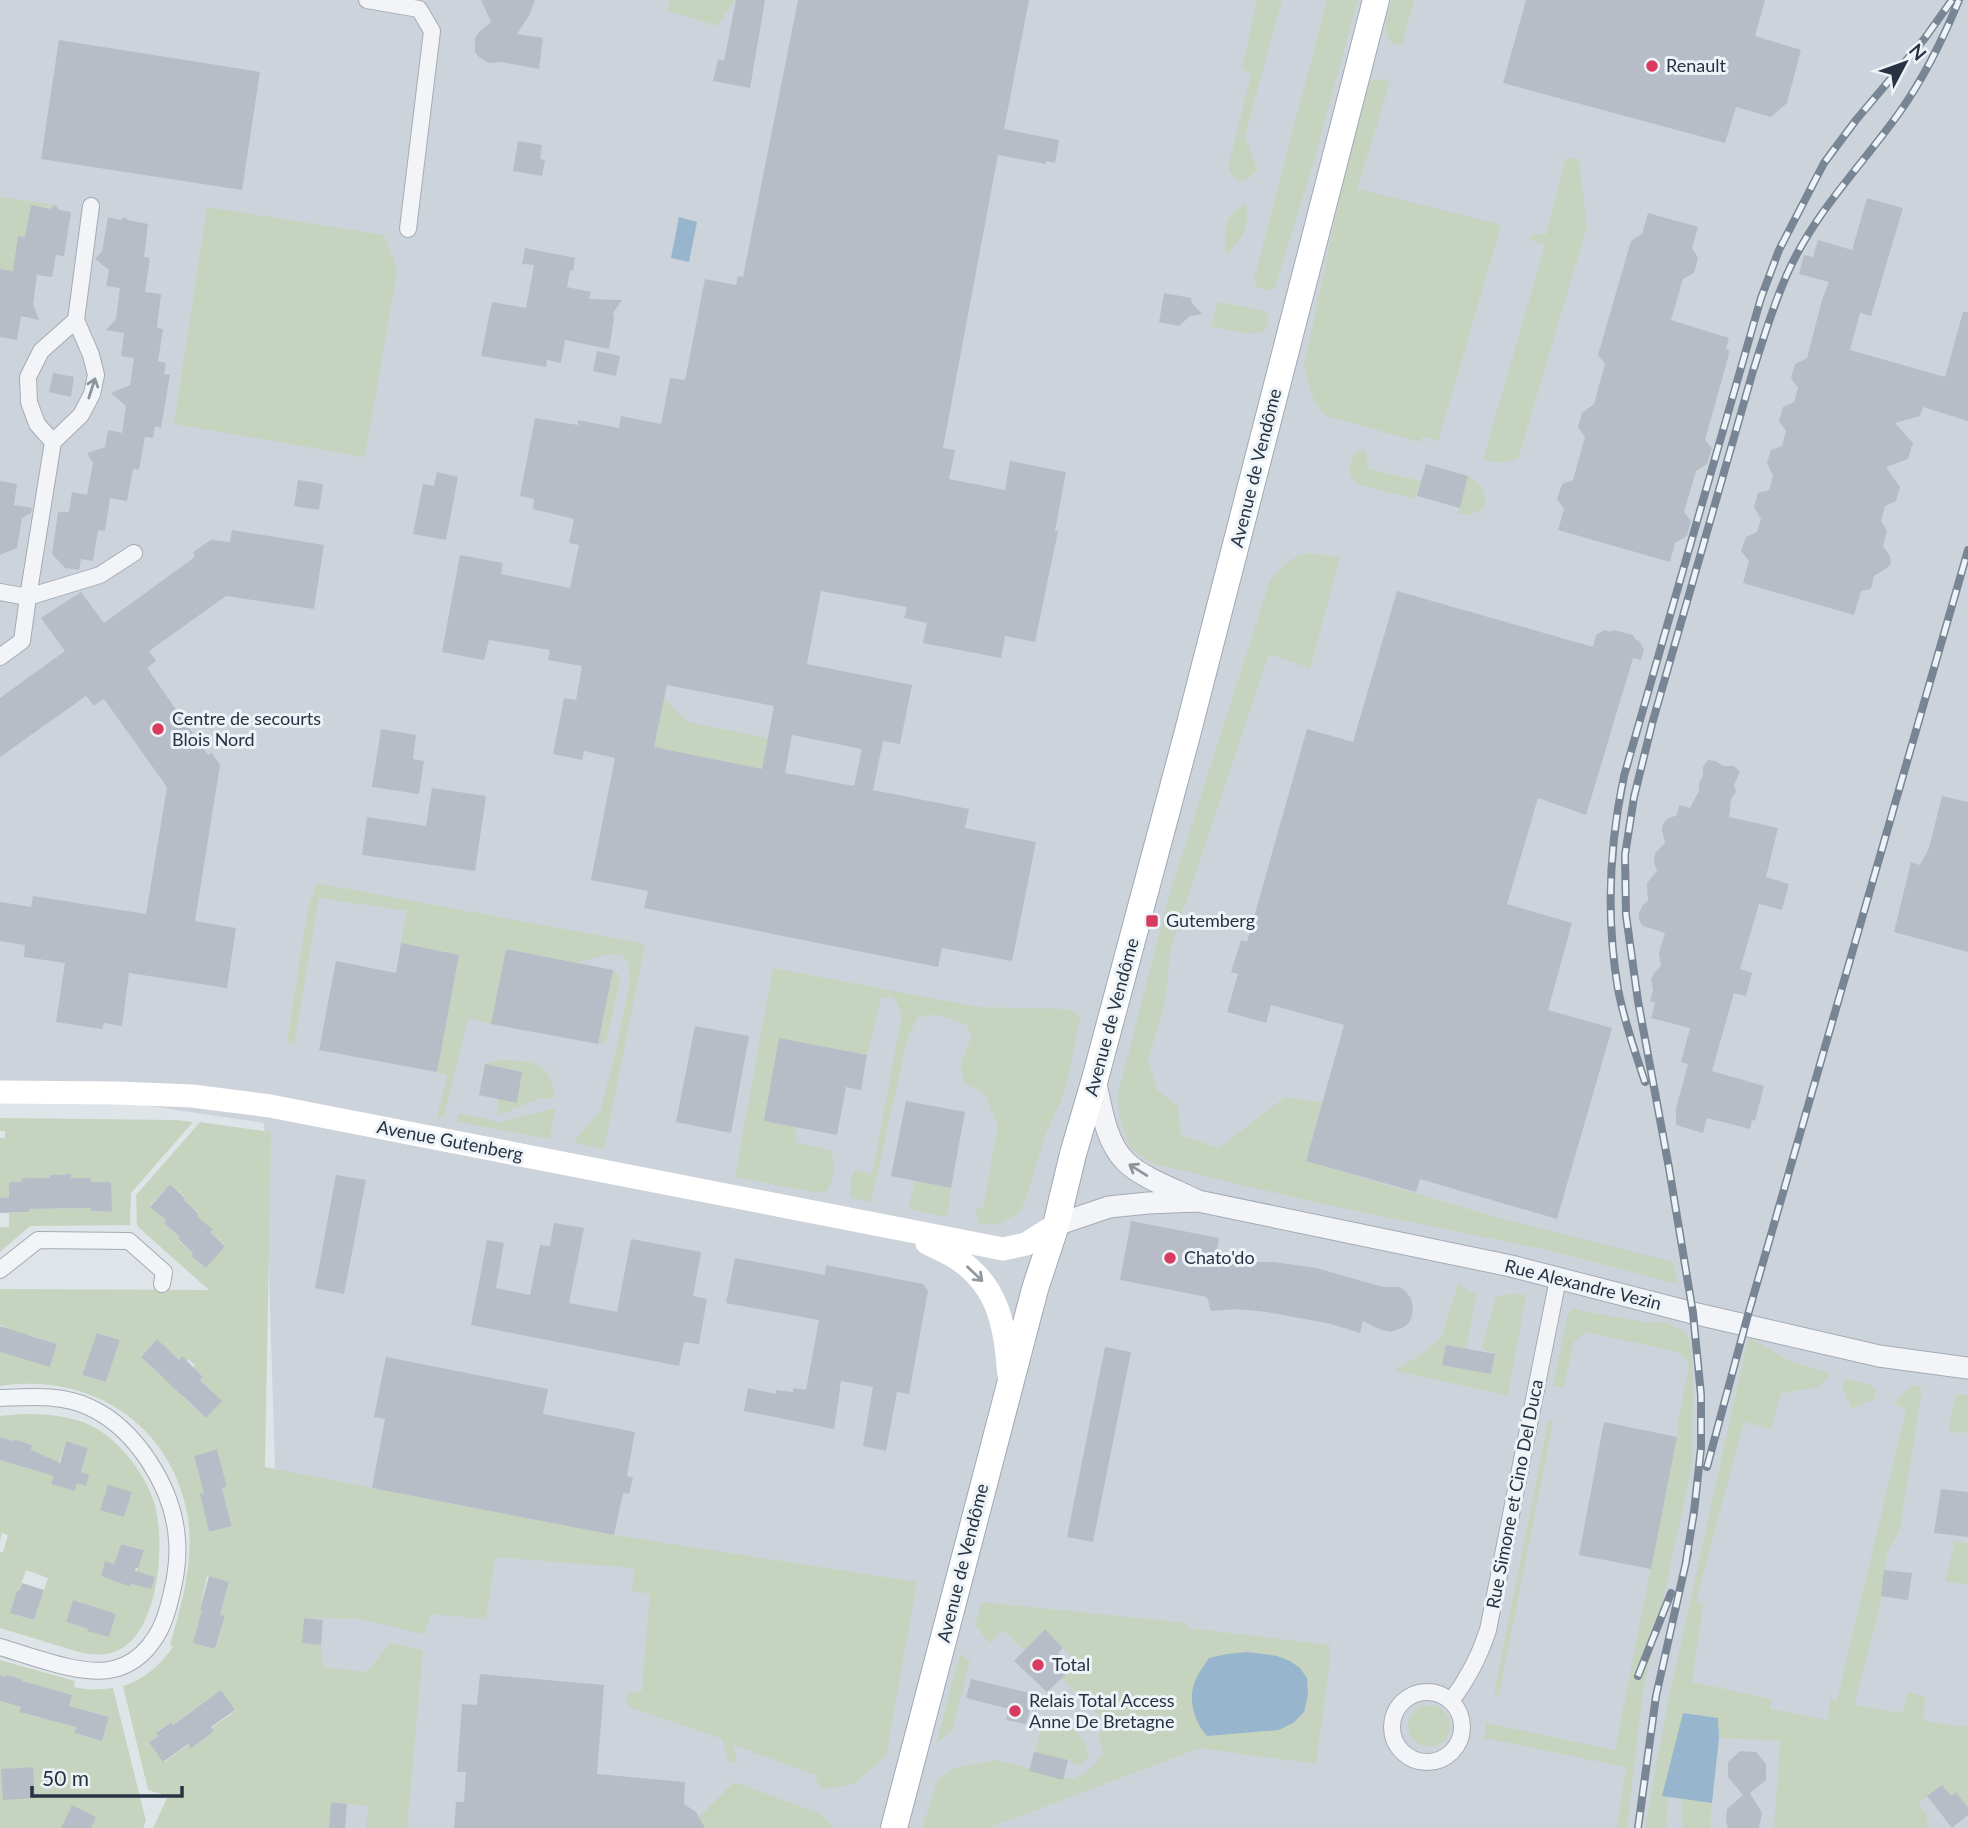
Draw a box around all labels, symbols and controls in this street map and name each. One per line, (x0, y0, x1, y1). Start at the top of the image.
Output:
north arrow (1870, 28, 1940, 98)
text: N (1905, 38, 1932, 65)
place label: Renault (1666, 54, 1726, 76)
marker: Renault (1644, 58, 1660, 74)
one-way arrow (87, 378, 100, 400)
street label: Avenue de Vendôme (1225, 386, 1285, 549)
place label: Centre de secourts Blois Nord (172, 707, 321, 750)
marker: Centre de secourts Blois Nord (150, 721, 166, 737)
place label: Gutemberg (1166, 909, 1255, 931)
marker: Gutemberg (1144, 913, 1160, 929)
street label: Avenue de Vendôme (1079, 935, 1143, 1098)
street label: Avenue Gutenberg (375, 1115, 525, 1165)
one-way arrow (1128, 1162, 1148, 1176)
place label: Chato'do (1184, 1246, 1255, 1268)
marker: Chato'do (1162, 1250, 1178, 1266)
street label: Rue Alexandre Vezin (1503, 1254, 1664, 1314)
one-way arrow (966, 1266, 983, 1283)
street label: Rue Simone et Cino Del Duca (1481, 1377, 1547, 1610)
street label: Avenue de Vendôme (932, 1481, 992, 1644)
place label: Total (1052, 1653, 1090, 1675)
marker: Total (1030, 1657, 1046, 1673)
place label: Relais Total Access Anne De Bretagne (1029, 1689, 1175, 1732)
marker: Relais Total Access Anne De Bretagne (1007, 1703, 1023, 1719)
scale bar (32, 1755, 182, 1799)
text: 50 m (42, 1765, 89, 1790)

